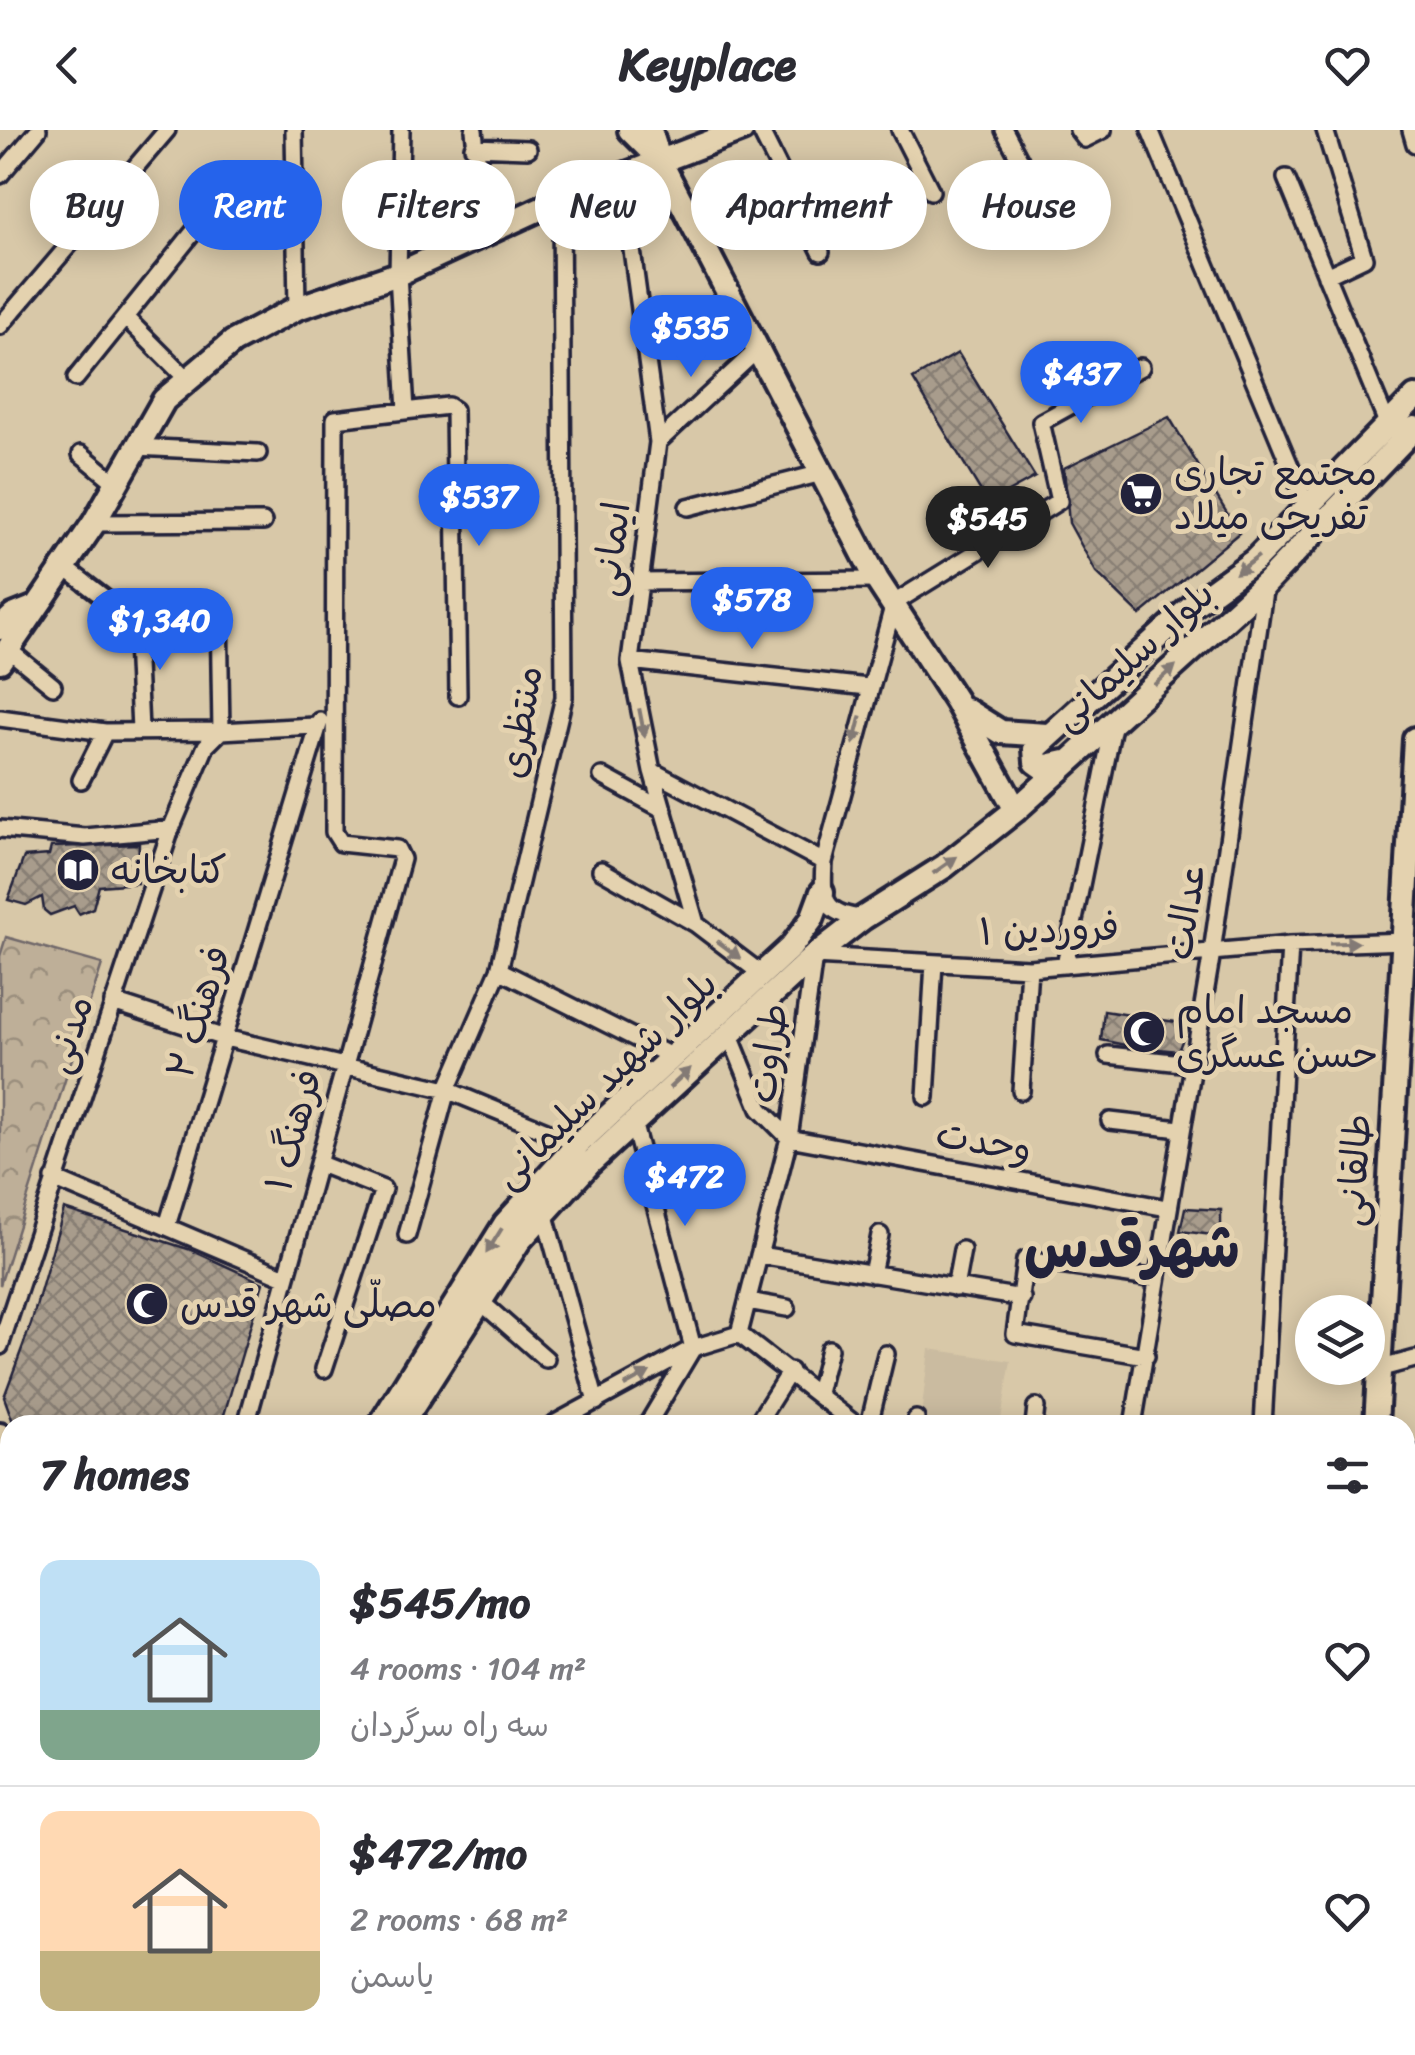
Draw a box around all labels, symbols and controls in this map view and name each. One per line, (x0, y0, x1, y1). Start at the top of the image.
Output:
text: Keyplace (619, 25, 796, 105)
icon: back (40, 38, 95, 93)
icon: heart (1320, 38, 1375, 93)
chip: Buy (30, 160, 159, 250)
chip: Rent (179, 160, 322, 250)
chip: Filters (342, 160, 515, 250)
chip: New (535, 160, 671, 250)
chip: Apartment (691, 160, 927, 250)
chip: House (947, 160, 1111, 250)
pin: $535 (632, 295, 750, 380)
text: $535 (652, 299, 730, 356)
pin: $437 (1022, 341, 1140, 426)
text: $437 (1042, 345, 1120, 402)
place label: مجتمع تجاری تفریحی میلاد (1174, 439, 1377, 550)
pin: $537 (420, 464, 538, 549)
text: $537 (441, 468, 517, 525)
supermarket icon: مجتمع تجاری تفریحی میلاد (1118, 471, 1164, 517)
pin: $545 (929, 486, 1047, 571)
text: $545 (948, 490, 1028, 547)
street label: ایمانی (572, 498, 651, 600)
one-way arrow (1235, 554, 1261, 575)
street label: بلوار سلیمانی (1036, 563, 1231, 748)
pin: $578 (693, 567, 811, 652)
text: $578 (713, 571, 791, 628)
pin: $1,340 (79, 588, 241, 673)
text: $1,340 (109, 592, 211, 649)
street label: منتظری (479, 661, 562, 783)
one-way arrow (1152, 664, 1177, 686)
one-way arrow (635, 708, 651, 739)
one-way arrow (849, 715, 865, 746)
place label: کتابخانه (110, 837, 227, 904)
library icon: کتابخانه (55, 847, 101, 893)
one-way arrow (931, 856, 958, 875)
street label: عدالت (1145, 857, 1226, 965)
street label: فروردین ۱ (978, 894, 1120, 965)
one-way arrow (1328, 935, 1360, 951)
street label: فرهنگ ۲ (146, 937, 250, 1087)
one-way arrow (716, 939, 742, 959)
street label: بلوار شهید سلیمانی (477, 953, 734, 1205)
place label: مسجد امام حسن عسگری (1176, 977, 1378, 1088)
street label: مدنی (24, 986, 113, 1082)
street label: طراوت (728, 999, 809, 1107)
mosque icon: مسجد امام حسن عسگری (1121, 1009, 1167, 1055)
street label: فرهنگ ۱ (245, 1061, 342, 1199)
one-way arrow (667, 1068, 692, 1090)
street label: وحدت (931, 1100, 1037, 1183)
street label: طالقانی (1317, 1111, 1392, 1229)
pin: $472 (626, 1144, 744, 1229)
text: $472 (646, 1148, 724, 1205)
district label: شهرقدس (1024, 1196, 1240, 1299)
one-way arrow (486, 1227, 504, 1255)
place label: مصلّی شهر قدس (180, 1271, 437, 1338)
mosque icon: مصلّی شهر قدس (124, 1281, 170, 1327)
map controls (1295, 1295, 1385, 1385)
button: layers (1295, 1295, 1385, 1385)
one-way arrow (623, 1370, 652, 1387)
text: 7 homes (40, 1438, 189, 1512)
icon: filters (1320, 1448, 1375, 1503)
text: $545/mo (350, 1566, 530, 1640)
icon: home (120, 1600, 240, 1720)
icon: heart (1320, 1633, 1375, 1688)
text: 4 rooms · 104 m² (350, 1640, 586, 1697)
text: سه راه سرگردان (350, 1697, 549, 1754)
text: $472/mo (350, 1817, 527, 1891)
icon: home (120, 1851, 240, 1971)
icon: heart (1320, 1884, 1375, 1939)
text: 2 rooms · 68 m² (350, 1891, 568, 1948)
text: یاسمن (350, 1948, 434, 2005)

